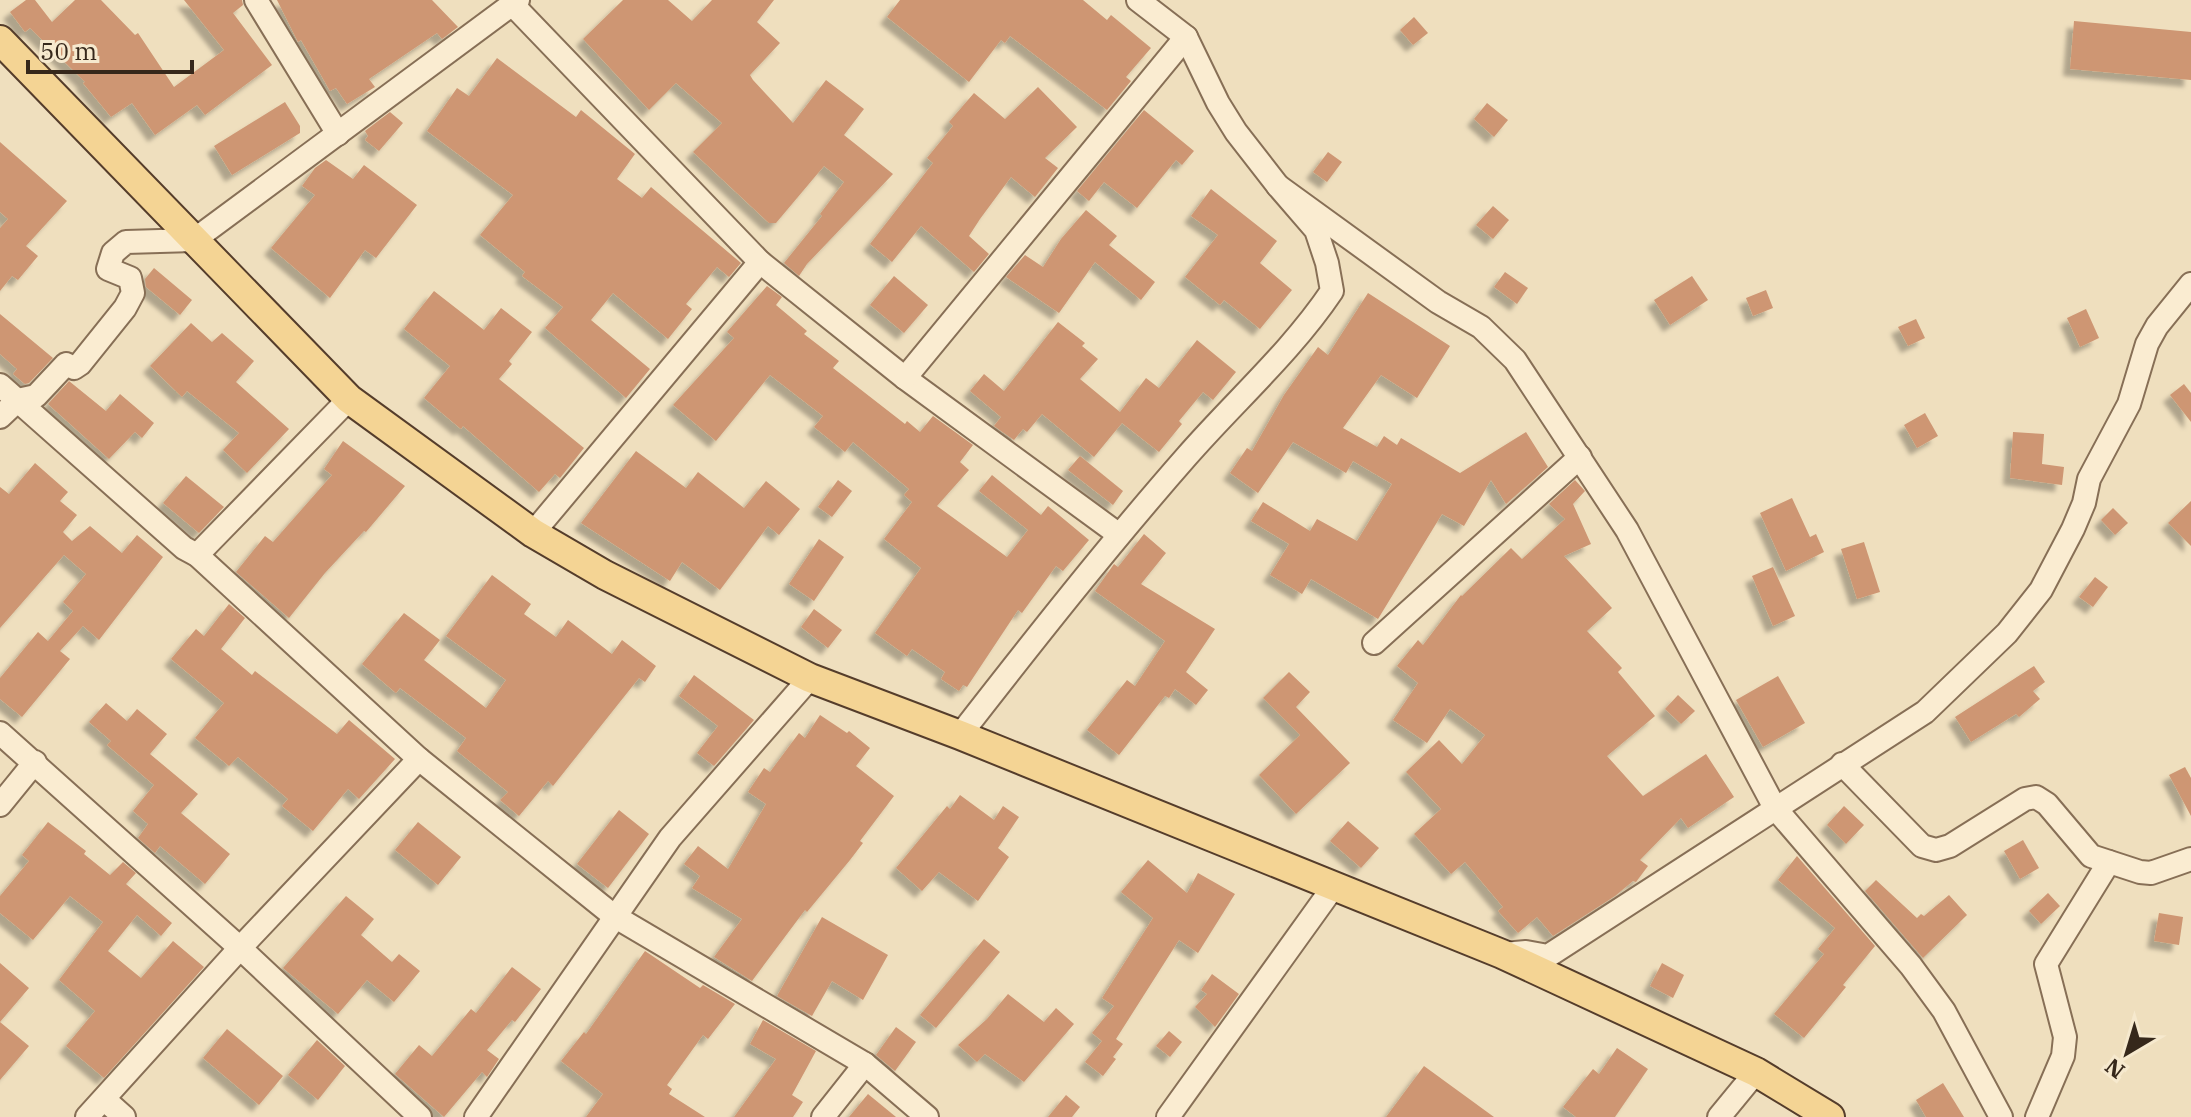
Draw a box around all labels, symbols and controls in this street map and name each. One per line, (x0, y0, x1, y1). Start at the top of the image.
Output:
scale bar (28, 24, 192, 74)
text: 50 m (40, 35, 97, 67)
north arrow (2087, 1013, 2167, 1093)
text: N (2099, 1052, 2130, 1086)

